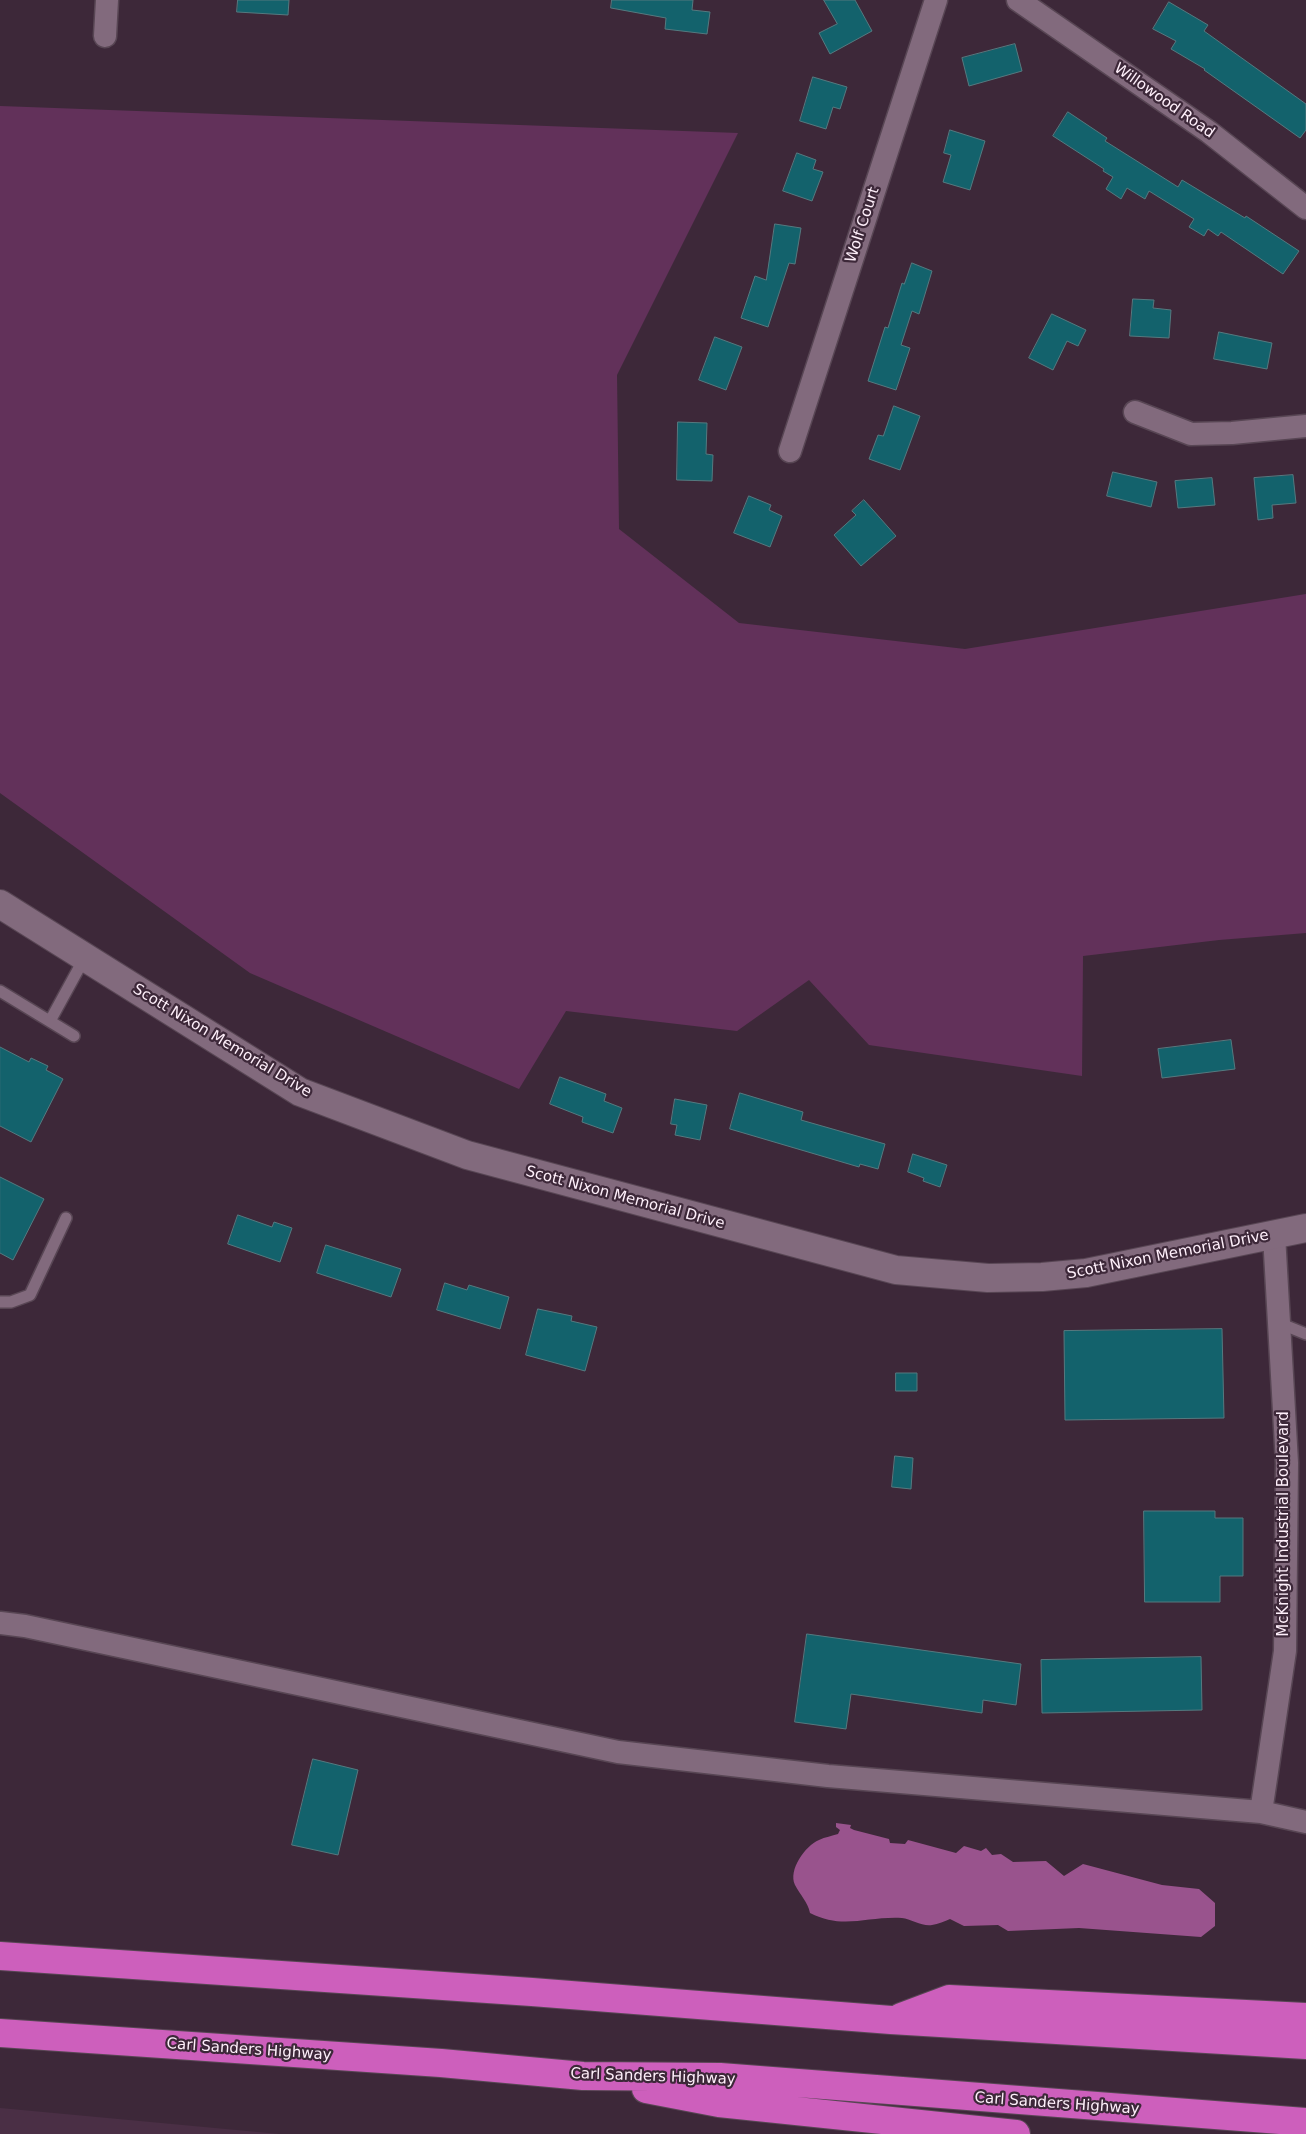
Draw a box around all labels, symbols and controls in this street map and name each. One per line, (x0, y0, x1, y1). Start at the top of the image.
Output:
street label: Willowood Road (1110, 60, 1218, 142)
street label: Wolf Court (842, 185, 884, 265)
street label: Scott Nixon Memorial Drive (129, 980, 315, 1102)
street label: Scott Nixon Memorial Drive (524, 1163, 726, 1233)
street label: Scott Nixon Memorial Drive (1066, 1227, 1270, 1283)
street label: McKnight Industrial Boulevard (1275, 1411, 1293, 1637)
street label: Carl Sanders Highway (166, 2035, 332, 2065)
street label: Carl Sanders Highway (570, 2065, 736, 2089)
street label: Carl Sanders Highway (974, 2089, 1140, 2119)

